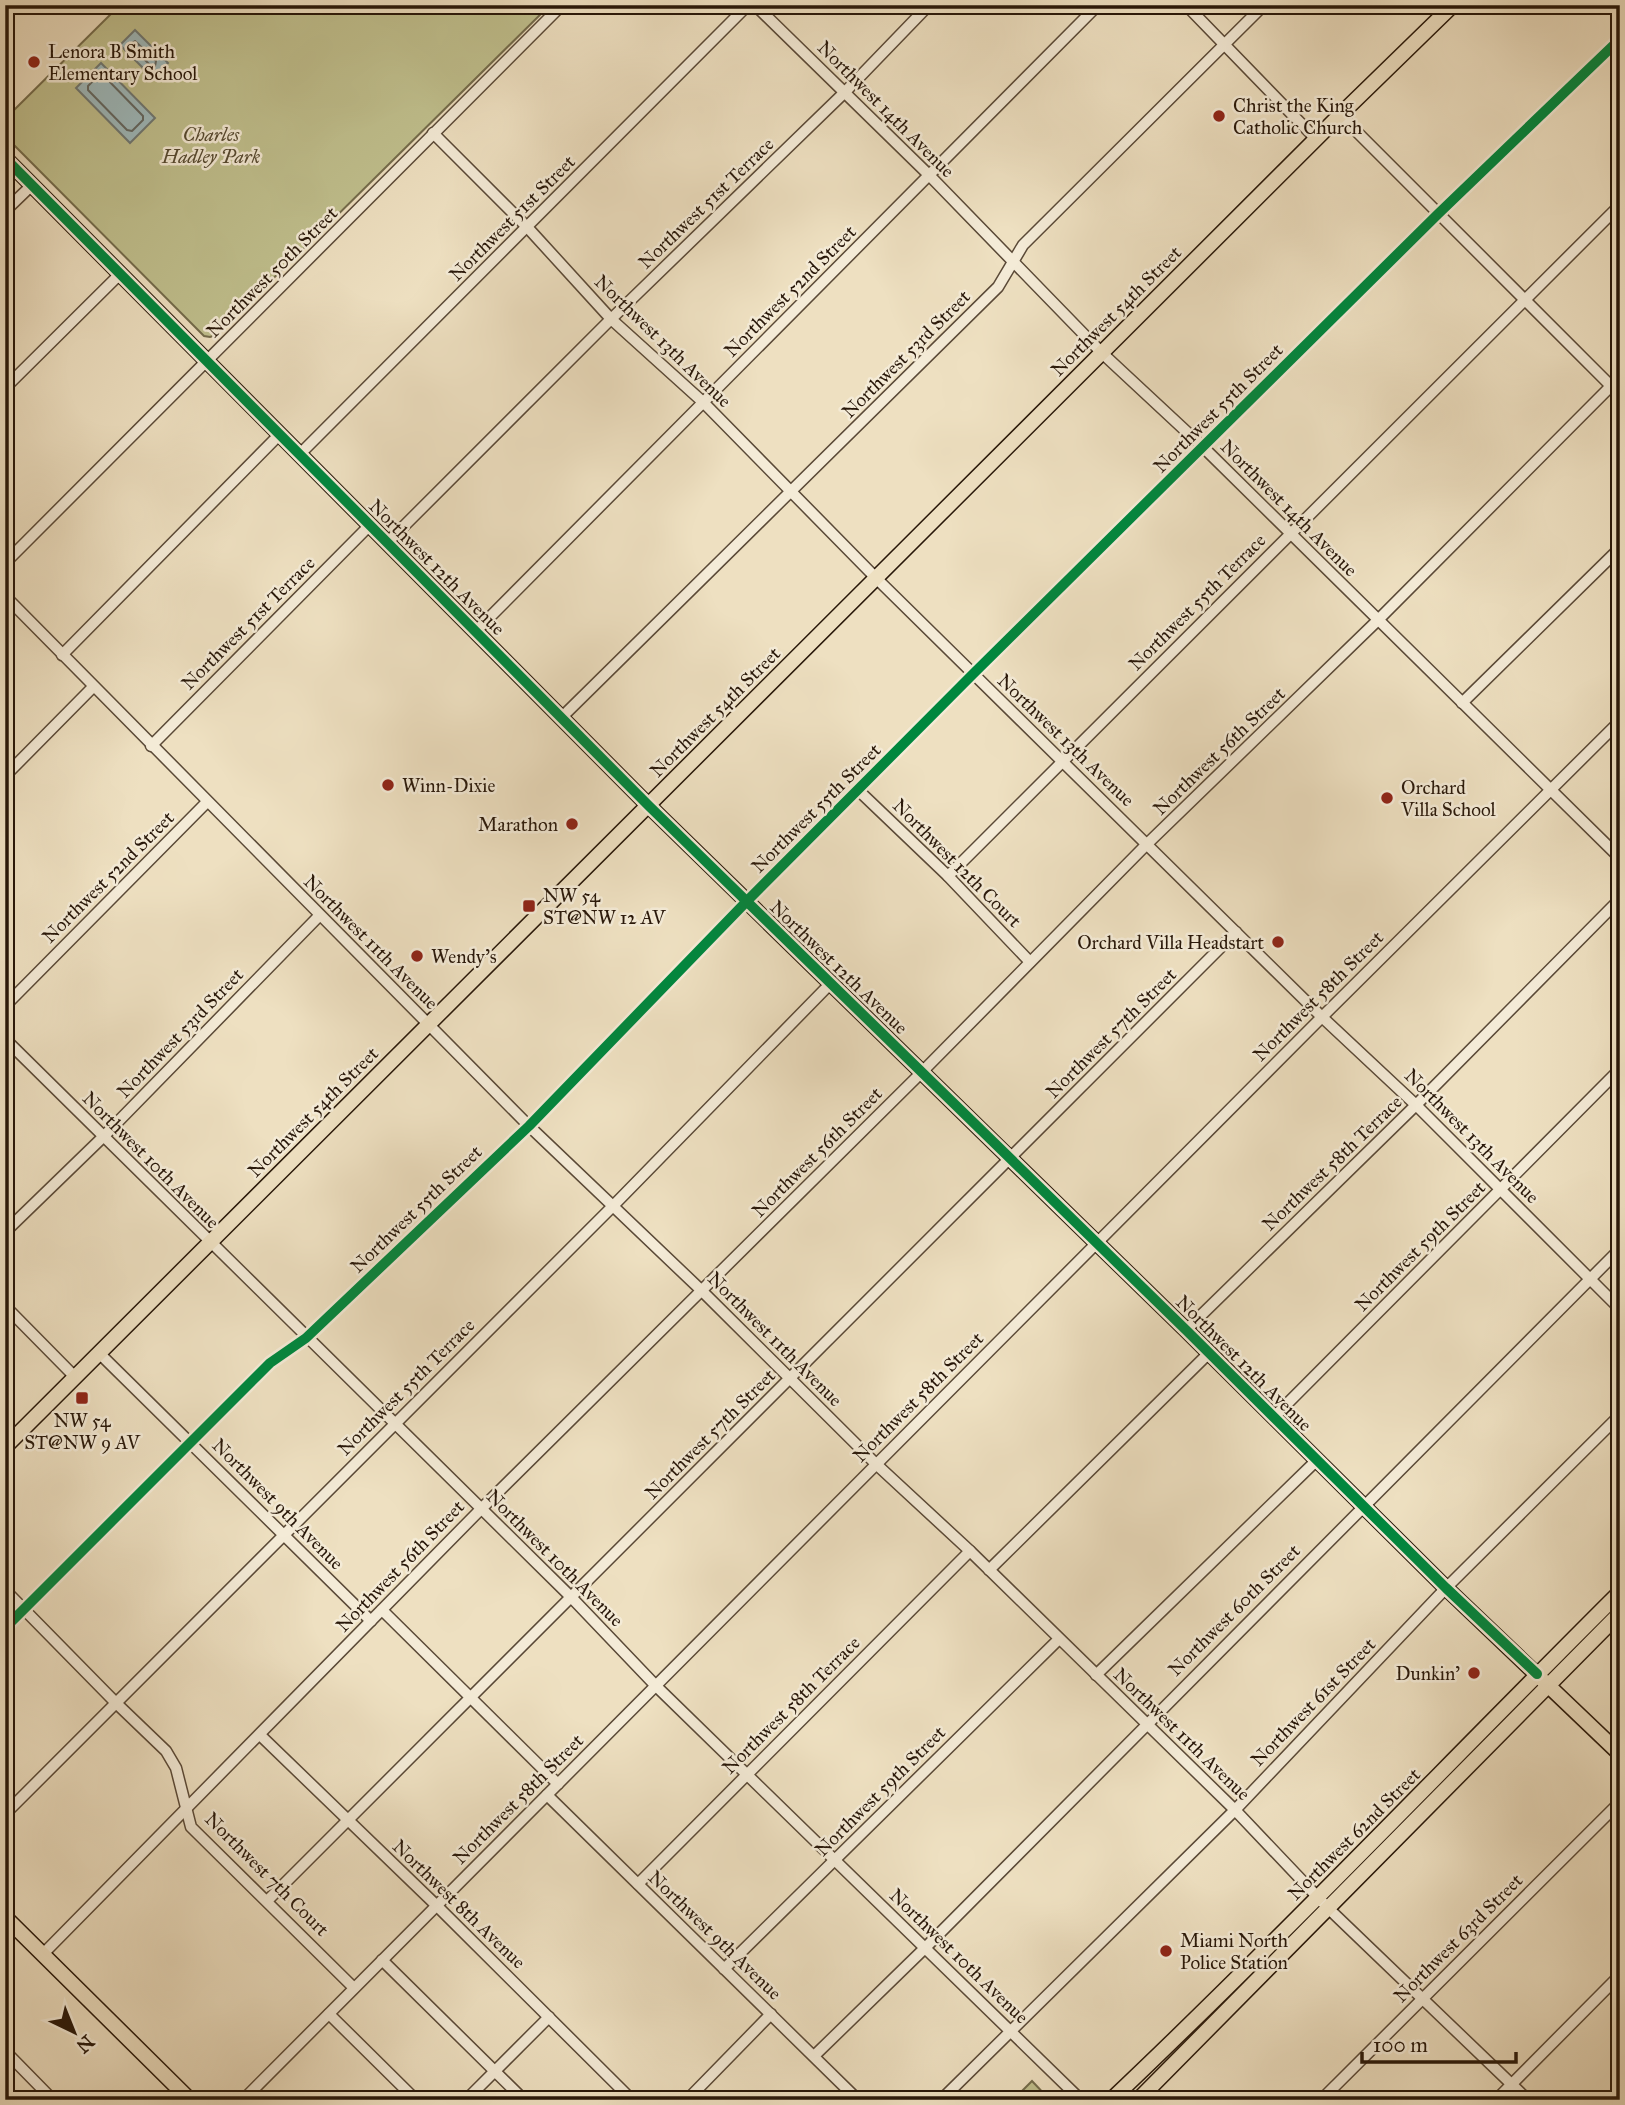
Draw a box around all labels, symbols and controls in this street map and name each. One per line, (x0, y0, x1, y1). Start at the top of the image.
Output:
street label: Northwest 14th Avenue (813, 36, 959, 182)
place label: Lenora B Smith Elementary School (48, 40, 198, 85)
marker: Lenora B Smith Elementary School (26, 54, 42, 70)
place label: Christ the King Catholic Church (1233, 94, 1363, 139)
marker: Christ the King Catholic Church (1211, 108, 1227, 124)
park label: Charles Hadley Park (161, 123, 261, 168)
street label: Northwest 51st Terrace (634, 132, 779, 274)
street label: Northwest 51st Street (444, 150, 580, 286)
street label: Northwest 50th Street (202, 201, 343, 342)
street label: Northwest 52nd Street (719, 220, 861, 362)
street label: Northwest 54th Street (1046, 241, 1186, 381)
street label: Northwest 13th Avenue (590, 270, 736, 412)
street label: Northwest 53rd Street (837, 285, 975, 423)
street label: Northwest 55th Street (1148, 338, 1288, 478)
street label: Northwest 14th Avenue (1216, 435, 1362, 581)
street label: Northwest 12th Avenue (364, 494, 510, 640)
street label: Northwest 55th Terrace (1124, 529, 1270, 675)
street label: Northwest 51st Terrace (176, 551, 320, 695)
street label: Northwest 54th Street (645, 642, 785, 782)
street label: Northwest 13th Avenue (993, 669, 1139, 811)
street label: Northwest 56th Street (1148, 682, 1290, 820)
street label: Northwest 55th Street (746, 738, 886, 878)
place label: Winn-Dixie (402, 774, 495, 797)
place label: Orchard Villa School (1400, 776, 1497, 821)
marker: Winn-Dixie (380, 777, 396, 793)
marker: Orchard Villa School (1379, 790, 1395, 806)
street label: Northwest 12th Court (888, 794, 1026, 932)
street label: Northwest 52nd Street (37, 806, 179, 948)
place label: Marathon (478, 813, 558, 836)
marker: Marathon (564, 816, 580, 832)
street label: Northwest 11th Avenue (299, 870, 443, 1014)
place label: NW 54 ST@NW 12 AV (543, 884, 666, 929)
street label: Northwest 12th Avenue (765, 895, 913, 1039)
marker: NW 54 ST@NW 12 AV (521, 898, 537, 914)
street label: Northwest 58th Street (1248, 926, 1388, 1066)
place label: Orchard Villa Headstart (1077, 931, 1264, 954)
marker: Orchard Villa Headstart (1270, 934, 1286, 950)
place label: Wendy's (431, 945, 497, 968)
marker: Wendy's (409, 948, 425, 964)
street label: Northwest 53rd Street (112, 963, 248, 1103)
street label: Northwest 57th Street (1041, 963, 1181, 1103)
street label: Northwest 54th Street (243, 1042, 383, 1182)
street label: Northwest 13th Avenue (1400, 1064, 1544, 1208)
street label: Northwest 56th Street (747, 1082, 887, 1222)
street label: Northwest 10th Avenue (78, 1087, 224, 1233)
street label: Northwest 58th Terrace (1257, 1090, 1407, 1236)
street label: Northwest 55th Street (345, 1140, 487, 1278)
street label: Northwest 59th Street (1350, 1176, 1490, 1316)
street label: Northwest 11th Avenue (703, 1267, 847, 1411)
street label: Northwest 12th Avenue (1171, 1290, 1317, 1436)
street label: Northwest 55th Terrace (333, 1314, 479, 1460)
street label: Northwest 58th Street (848, 1327, 988, 1467)
street label: Northwest 57th Street (640, 1364, 780, 1504)
marker: NW 54 ST@NW 9 AV (74, 1390, 90, 1406)
place label: NW 54 ST@NW 9 AV (24, 1409, 141, 1454)
street label: Northwest 9th Avenue (208, 1434, 348, 1574)
street label: Northwest 10th Avenue (482, 1485, 628, 1631)
street label: Northwest 56th Street (331, 1495, 469, 1637)
street label: Northwest 60th Street (1163, 1539, 1305, 1681)
street label: Northwest 58th Terrace (717, 1631, 865, 1779)
street label: Northwest 61st Street (1246, 1633, 1380, 1771)
place label: Dunkin' (1396, 1662, 1460, 1685)
street label: Northwest 11th Avenue (1109, 1663, 1255, 1805)
marker: Dunkin' (1466, 1665, 1482, 1681)
street label: Northwest 59th Street (810, 1721, 950, 1861)
street label: Northwest 58th Street (448, 1729, 588, 1869)
street label: Northwest 62nd Street (1283, 1763, 1425, 1905)
street label: Northwest 7th Court (200, 1807, 334, 1941)
street label: Northwest 8th Avenue (388, 1835, 530, 1973)
street label: Northwest 9th Avenue (644, 1866, 786, 2005)
street label: Northwest 63rd Street (1389, 1869, 1527, 2007)
street label: Northwest 10th Avenue (885, 1884, 1033, 2028)
place label: Miami North Police Station (1180, 1929, 1288, 1974)
marker: Miami North Police Station (1158, 1943, 1174, 1959)
north arrow (38, 1996, 108, 2066)
scale bar (1362, 2021, 1516, 2065)
text: N (72, 2030, 99, 2058)
text: 100 m (1373, 2032, 1428, 2058)

